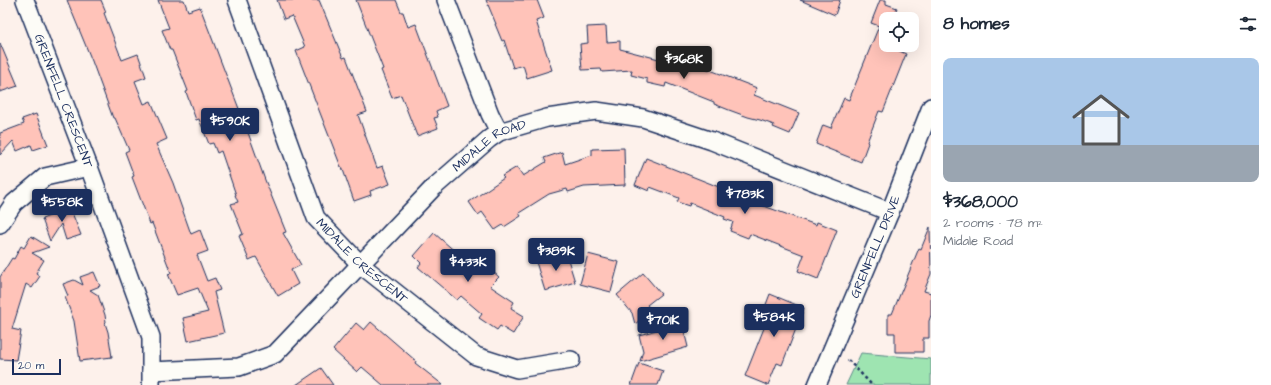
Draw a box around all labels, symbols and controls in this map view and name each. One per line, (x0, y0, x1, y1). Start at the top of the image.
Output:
map controls (879, 12, 919, 52)
button: locate (879, 12, 919, 52)
text: 8 homes (943, 12, 1010, 36)
icon: filters (1237, 13, 1259, 35)
street label: GRENFELL CRESCENT (30, 31, 98, 171)
pin: $368K (656, 46, 712, 80)
text: $368K (665, 50, 703, 68)
icon: home (1065, 84, 1137, 156)
pin: $590K (202, 108, 258, 142)
text: $590K (210, 112, 250, 130)
street label: MIDALE ROAD (448, 115, 529, 176)
pin: $783K (717, 181, 773, 215)
text: $783K (726, 185, 764, 203)
pin: $558K (34, 189, 90, 223)
text: $368,000 (943, 190, 1018, 214)
text: $558K (41, 193, 83, 211)
street label: GRENFELL DRIVE (846, 193, 905, 301)
street label: MIDALE CRESCENT (312, 214, 412, 308)
text: 2 rooms · 78 m² (943, 214, 1043, 232)
text: Midale Road (943, 232, 1013, 250)
pin: $389K (528, 238, 584, 272)
text: $389K (537, 242, 575, 260)
pin: $433K (440, 249, 496, 283)
text: $433K (449, 253, 487, 271)
pin: $584K (746, 304, 802, 338)
pin: $701K (635, 307, 691, 341)
text: $584K (753, 308, 795, 326)
text: $701K (647, 311, 679, 329)
scale bar (12, 357, 61, 376)
text: 20 m (18, 358, 44, 373)

